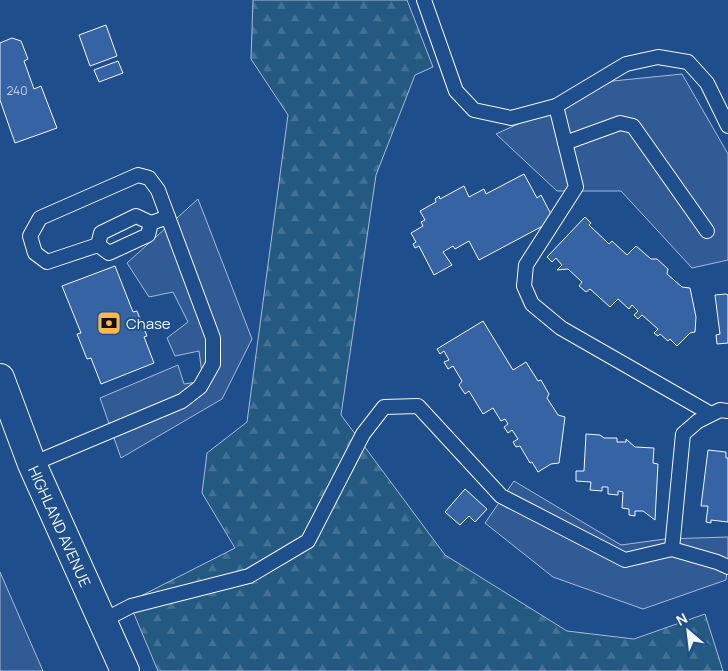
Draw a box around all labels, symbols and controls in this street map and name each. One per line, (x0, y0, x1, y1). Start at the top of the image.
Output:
house number: 240 (7, 82, 28, 99)
bank icon: Chase (96, 310, 122, 336)
place label: Chase (126, 313, 171, 334)
street label: HIGHLAND AVENUE (24, 462, 96, 590)
north arrow (663, 606, 713, 656)
text: N (673, 608, 691, 630)

